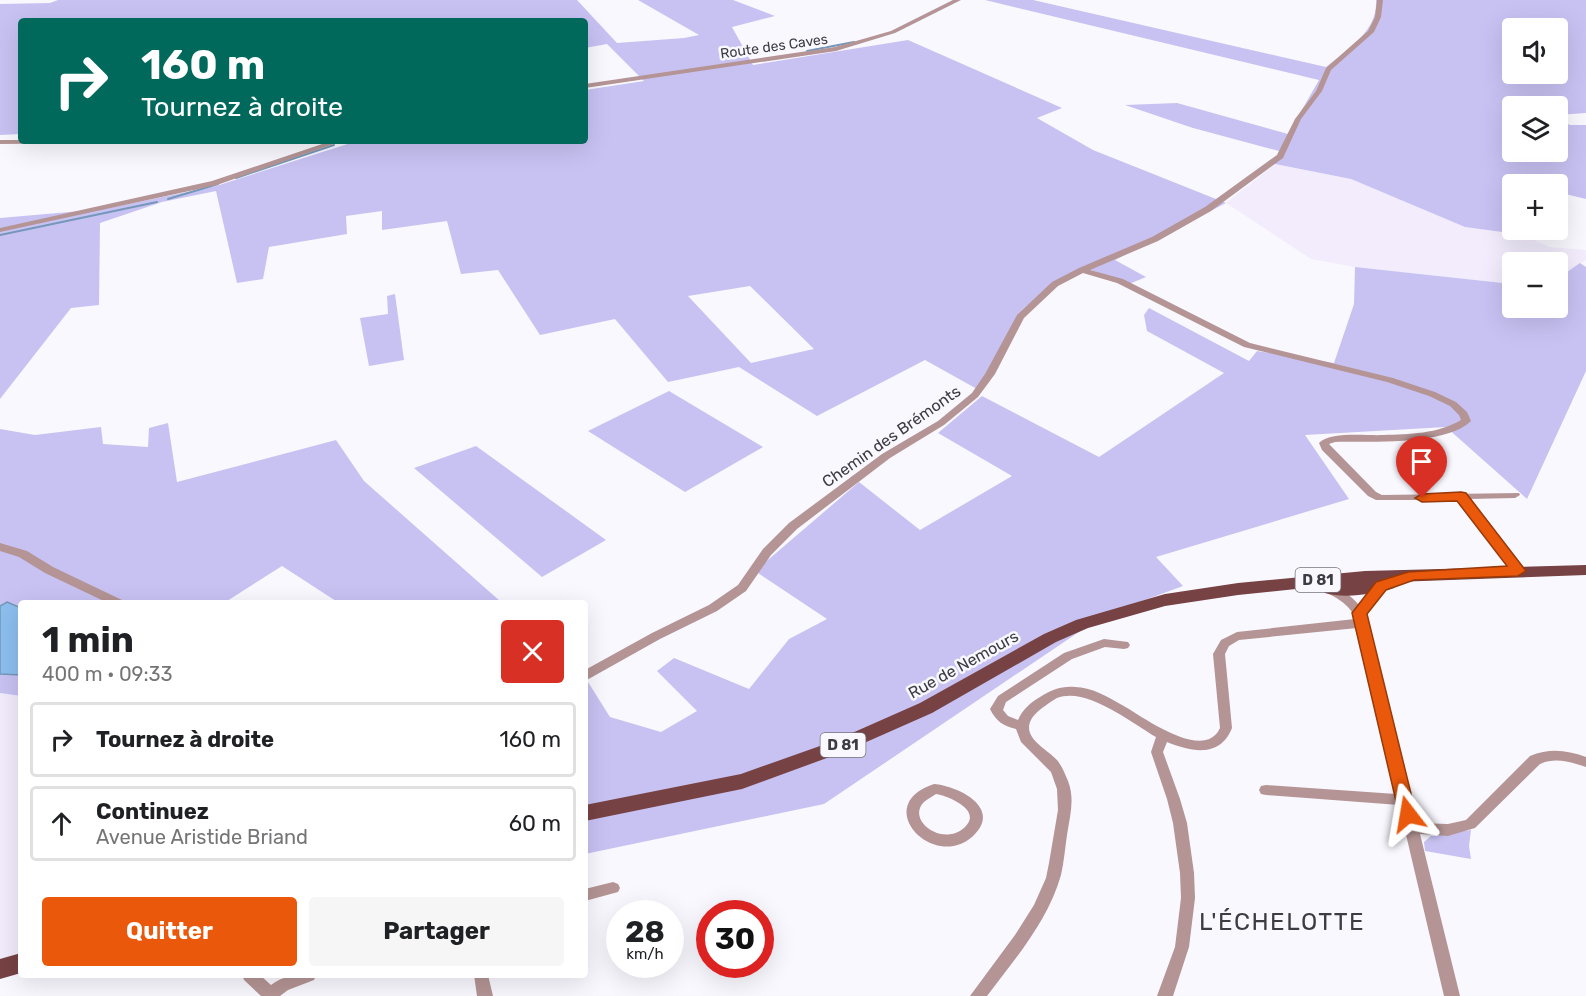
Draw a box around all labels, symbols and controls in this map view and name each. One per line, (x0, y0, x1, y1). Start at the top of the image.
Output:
map controls (1502, 18, 1568, 318)
button: sound (1502, 18, 1568, 84)
street label: Route des Caves (719, 31, 829, 62)
text: 160 m (141, 40, 265, 90)
icon: right (42, 42, 120, 120)
text: Tournez à droite (141, 91, 343, 123)
button: layers (1502, 96, 1568, 162)
button: + (1502, 174, 1568, 240)
button: − (1502, 252, 1568, 318)
street label: Chemin des Brémonts (818, 381, 964, 491)
pin (1396, 436, 1447, 498)
icon: arrive (1405, 445, 1438, 478)
road number: D 81 (1296, 568, 1340, 592)
text: 1 min (42, 618, 134, 661)
button: close (501, 620, 564, 683)
street label: Rue de Nemours (905, 626, 1022, 703)
text: 400 m · 09:33 (42, 662, 173, 686)
icon: right (45, 723, 78, 756)
text: Tournez à droite (96, 726, 274, 753)
text: 160 m (499, 726, 561, 753)
road number: D 81 (820, 733, 866, 757)
position arrow (1376, 782, 1440, 846)
text: Continuez (96, 798, 209, 825)
icon: ahead (45, 807, 78, 840)
text: 60 m (509, 810, 561, 837)
text: Avenue Aristide Briand (96, 825, 308, 849)
button: Quitter (42, 897, 297, 966)
button: Partager (309, 897, 564, 966)
speed limit sign: 30 (696, 900, 774, 978)
district label: L'ÉCHELOTTE (1199, 908, 1365, 936)
text: 28 (625, 914, 665, 950)
text: km/h (626, 945, 664, 963)

